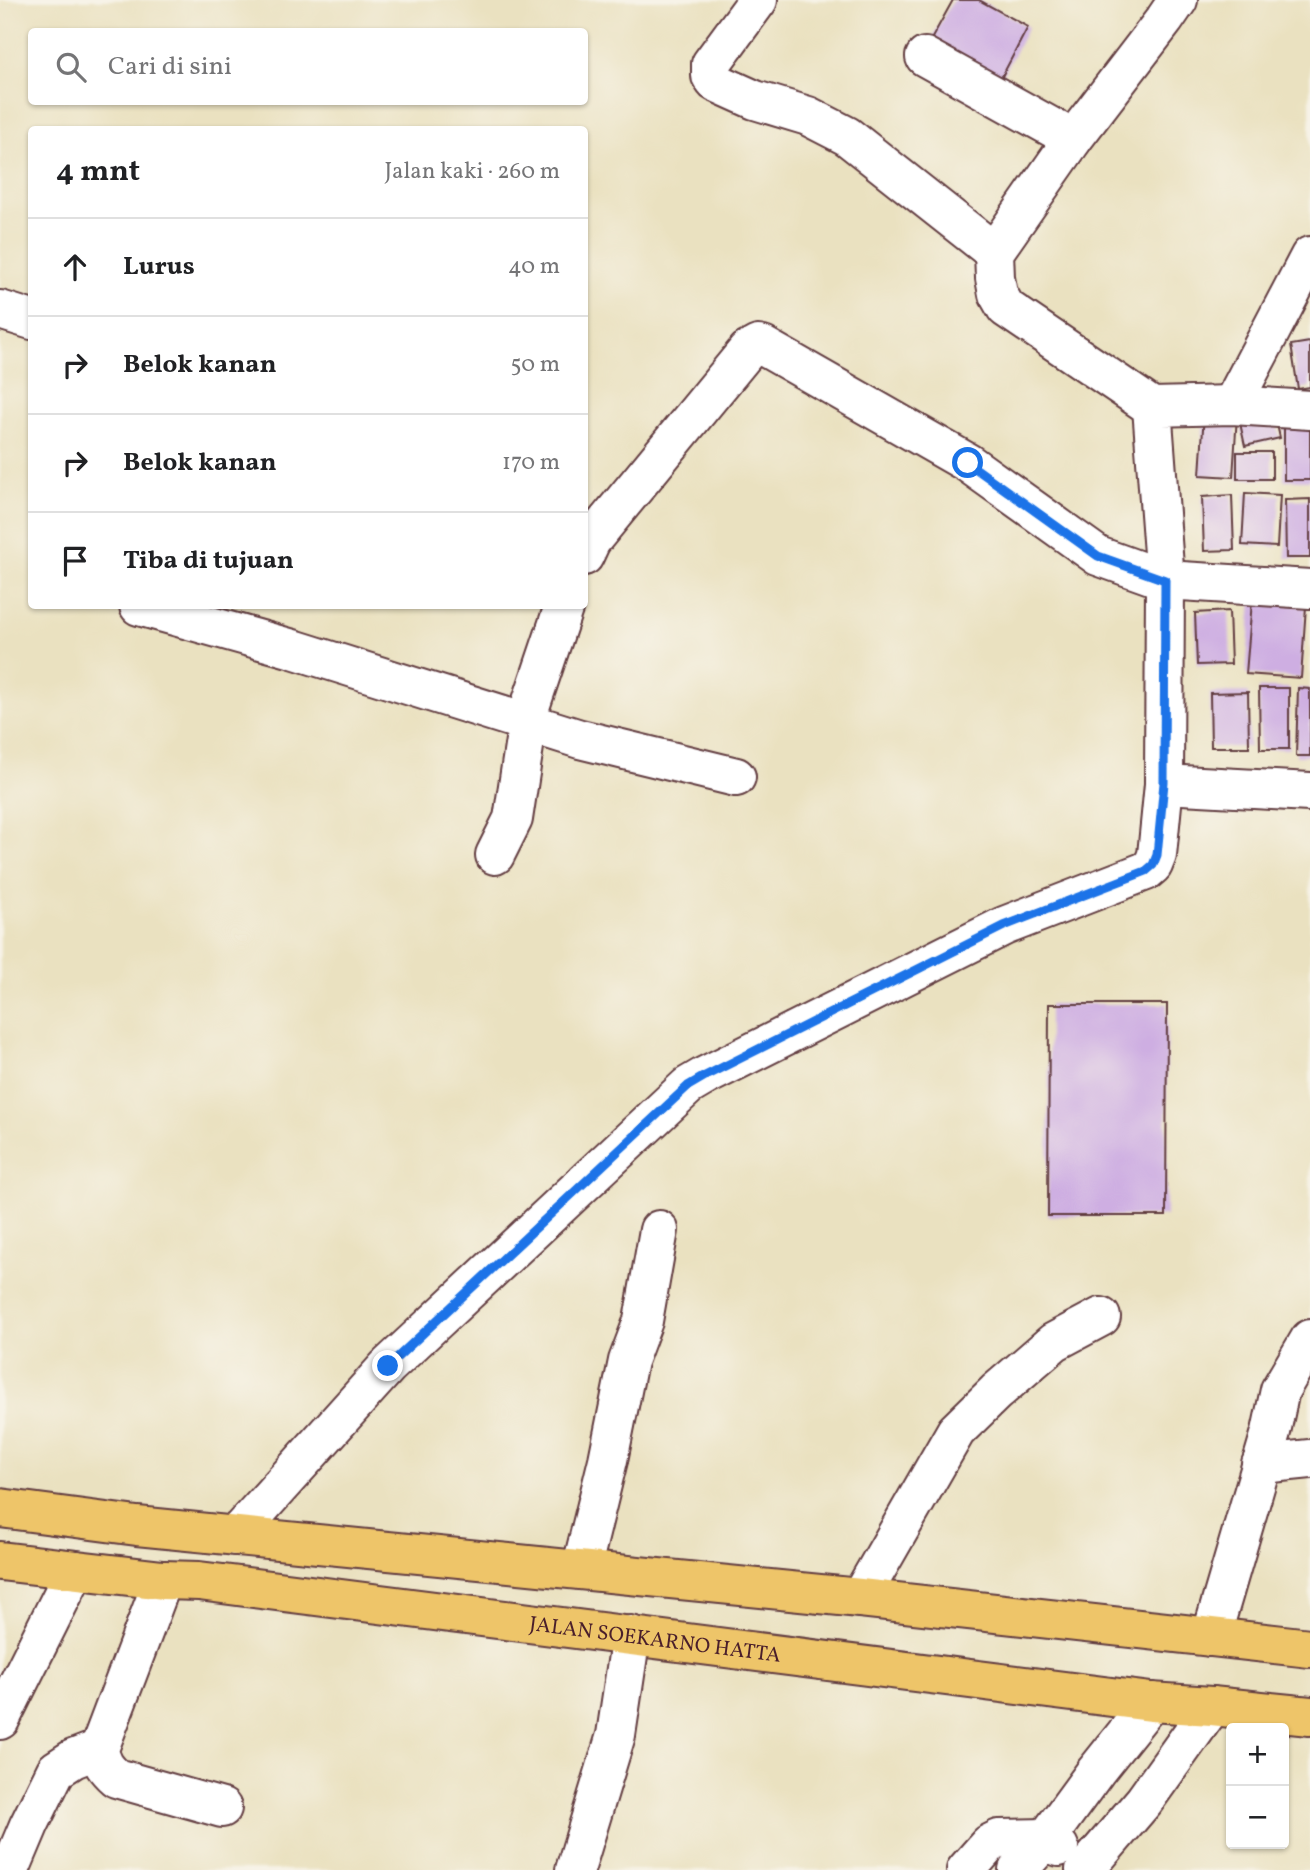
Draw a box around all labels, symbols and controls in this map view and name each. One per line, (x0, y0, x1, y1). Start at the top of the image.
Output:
search box (28, 28, 588, 105)
icon: search (52, 48, 90, 86)
text: Cari di sini (108, 49, 232, 85)
text: 4 mnt (56, 151, 140, 193)
text: Jalan kaki · 260 m (384, 156, 560, 188)
icon: ahead (56, 248, 94, 286)
text: Lurus (123, 249, 195, 285)
text: 40 m (508, 251, 560, 283)
icon: right (56, 346, 94, 384)
text: Belok kanan (123, 347, 277, 383)
text: 50 m (511, 349, 560, 381)
icon: right (56, 444, 94, 482)
text: Belok kanan (123, 445, 277, 481)
text: 170 m (502, 447, 560, 479)
route start (952, 447, 983, 478)
icon: arrive (56, 542, 94, 580)
text: Tiba di tujuan (123, 543, 294, 579)
route end (372, 1350, 403, 1381)
street label: JALAN SOEKARNO HATTA (528, 1610, 783, 1671)
map controls (1226, 1723, 1289, 1849)
button: + (1226, 1723, 1289, 1786)
button: − (1226, 1786, 1289, 1849)

